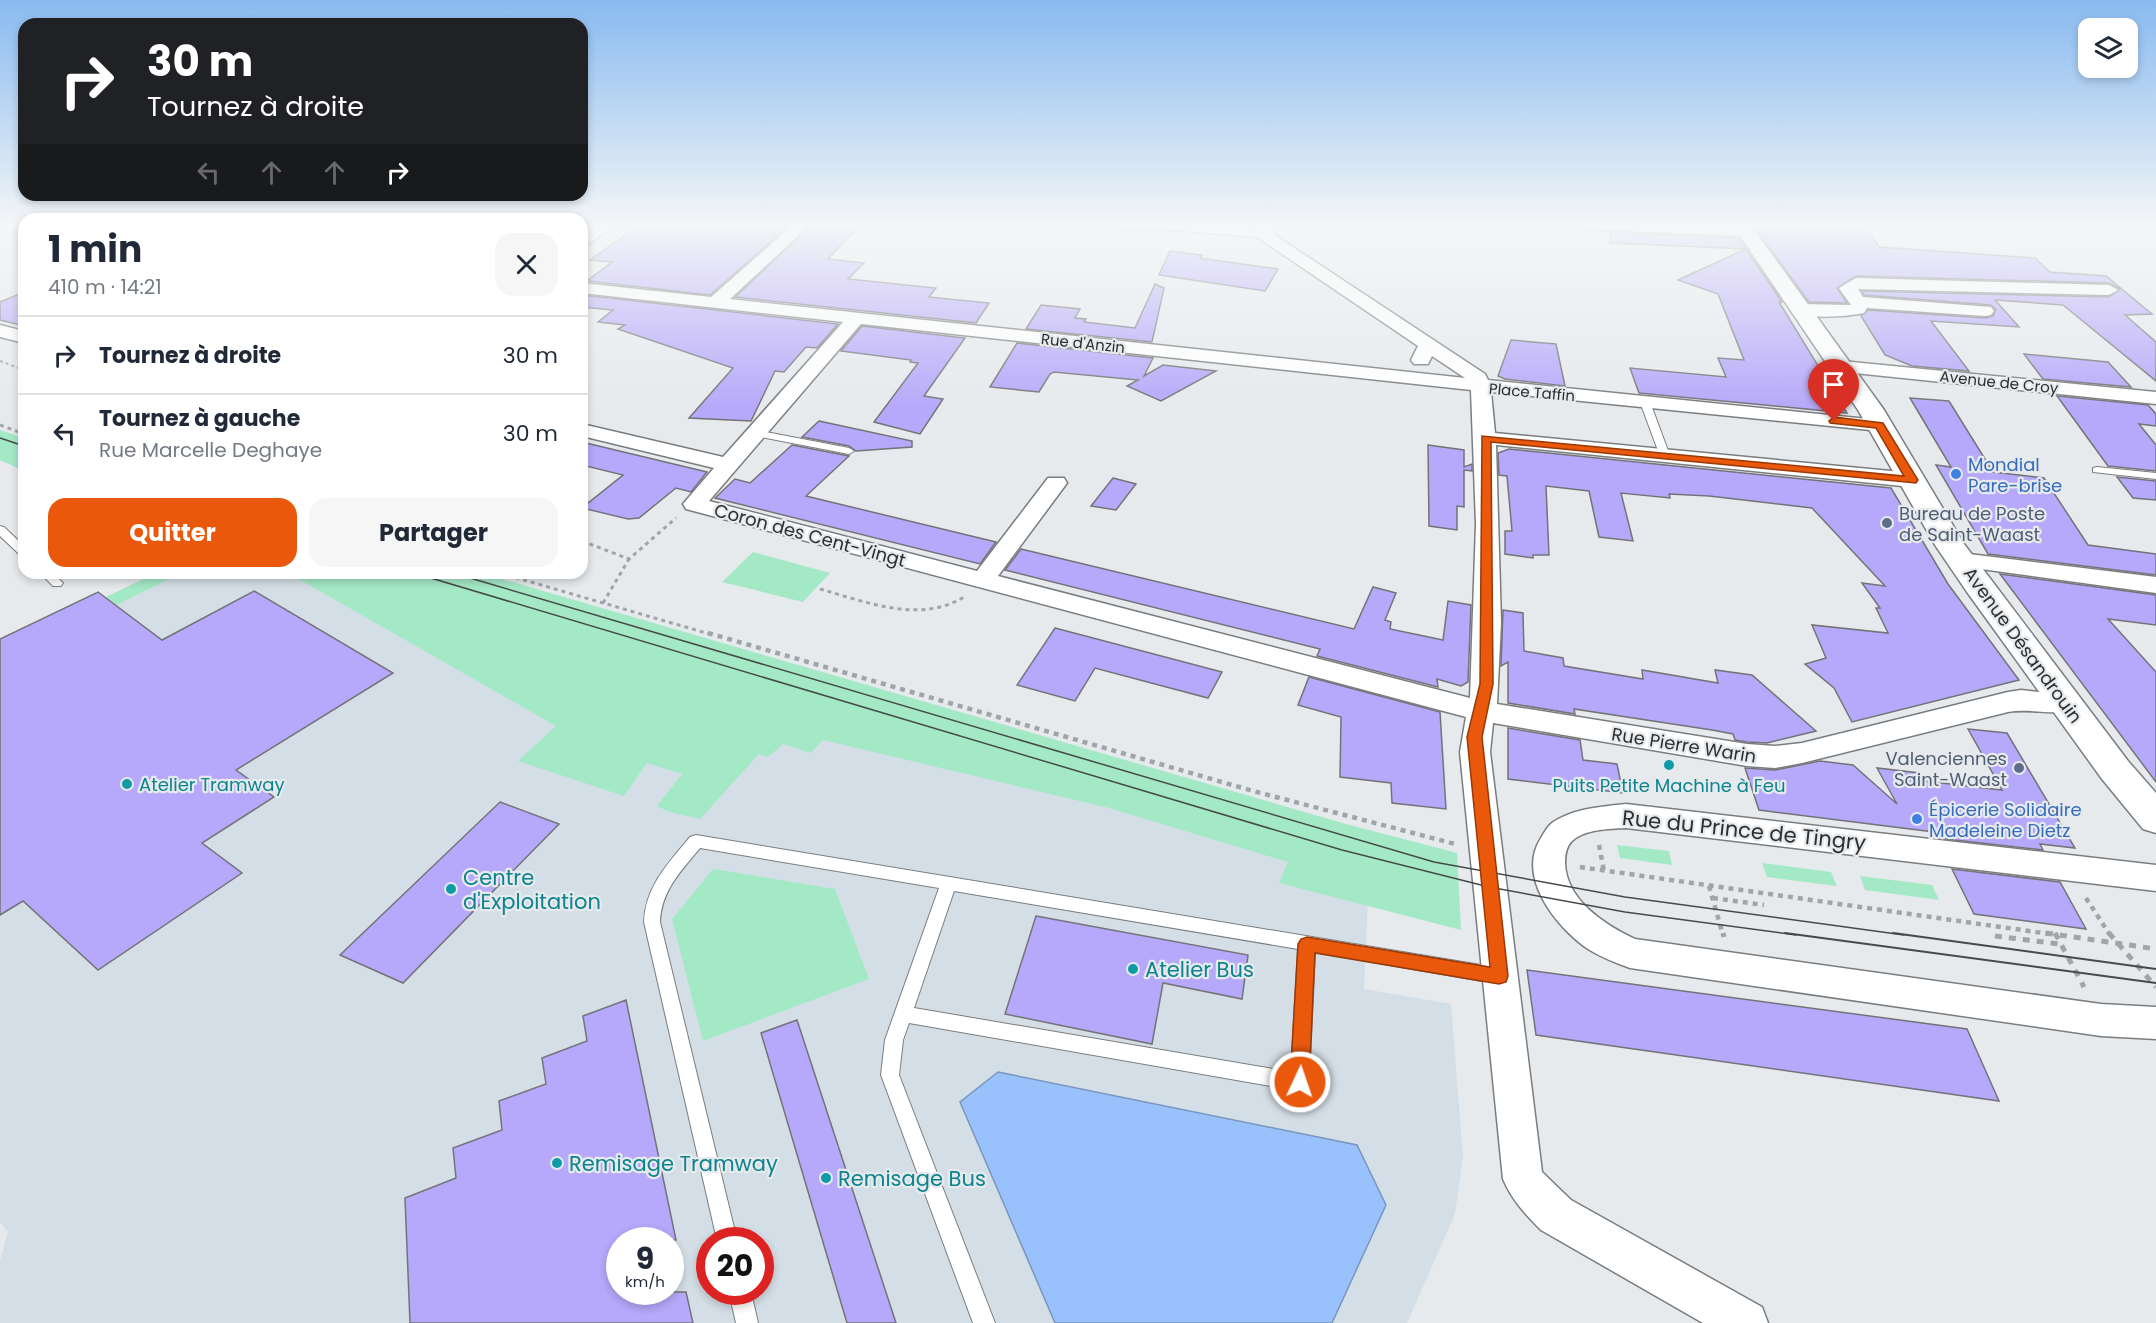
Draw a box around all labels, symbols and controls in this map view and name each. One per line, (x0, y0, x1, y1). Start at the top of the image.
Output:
map controls (2078, 18, 2138, 78)
button: layers (2078, 18, 2138, 78)
text: 30 m (147, 32, 253, 91)
icon: right (48, 42, 126, 120)
text: Tournez à droite (147, 88, 364, 125)
icon: left (192, 156, 225, 189)
icon: ahead (255, 156, 288, 189)
icon: ahead (318, 156, 351, 189)
icon: right (381, 156, 414, 189)
text: 1 min (48, 224, 142, 275)
button: close (495, 233, 558, 296)
text: 410 m · 14:21 (48, 273, 162, 301)
street label: Rue d'Anzin (1040, 328, 1126, 358)
icon: right (48, 339, 81, 372)
text: Tournez à droite (99, 340, 281, 371)
text: 30 m (503, 340, 558, 371)
pin (1808, 359, 1859, 421)
street label: Avenue de Croy (1939, 365, 2060, 399)
icon: arrive (1817, 368, 1850, 401)
street label: Place Taffin (1488, 378, 1576, 406)
text: Tournez à gauche (99, 403, 300, 434)
icon: left (48, 417, 81, 450)
text: 30 m (503, 418, 558, 449)
text: Rue Marcelle Deghaye (99, 436, 322, 464)
place label: Mondial Pare-brise (1968, 452, 2062, 498)
marker: Mondial Pare-brise (1949, 467, 1963, 481)
street label: Coron des Cent-Vingt (711, 497, 909, 573)
button: Quitter (48, 498, 297, 567)
button: Partager (309, 498, 558, 567)
place label: Bureau de Poste de Saint-Waast (1899, 501, 2045, 547)
marker: Bureau de Poste de Saint-Waast (1880, 516, 1894, 530)
street label: Avenue Désandrouin (1958, 562, 2088, 728)
street label: Rue Pierre Warin (1610, 721, 1758, 769)
place label: Valenciennes Saint-Waast (1885, 746, 2007, 792)
marker: Puits Petite Machine à Feu (1662, 758, 1676, 772)
marker: Valenciennes Saint-Waast (2012, 761, 2026, 775)
place label: Atelier Tramway (139, 772, 285, 797)
place label: Puits Petite Machine à Feu (1553, 773, 1785, 798)
marker: Atelier Tramway (120, 777, 134, 791)
place label: Épicerie Solidaire Madeleine Dietz (1929, 797, 2082, 843)
street label: Rue du Prince de Tingry (1621, 803, 1867, 857)
marker: Épicerie Solidaire Madeleine Dietz (1910, 812, 1924, 826)
place label: Centre d'Exploitation (463, 863, 601, 916)
marker: Centre d'Exploitation (444, 882, 458, 896)
place label: Atelier Bus (1145, 955, 1254, 984)
marker: Atelier Bus (1126, 962, 1140, 976)
position arrow (1268, 1050, 1332, 1114)
place label: Remisage Tramway (569, 1149, 778, 1178)
marker: Remisage Tramway (550, 1156, 564, 1170)
place label: Remisage Bus (838, 1164, 986, 1193)
marker: Remisage Bus (819, 1171, 833, 1185)
speed limit sign: 20 (696, 1227, 774, 1305)
text: 9 (636, 1237, 654, 1280)
text: km/h (625, 1271, 665, 1292)

